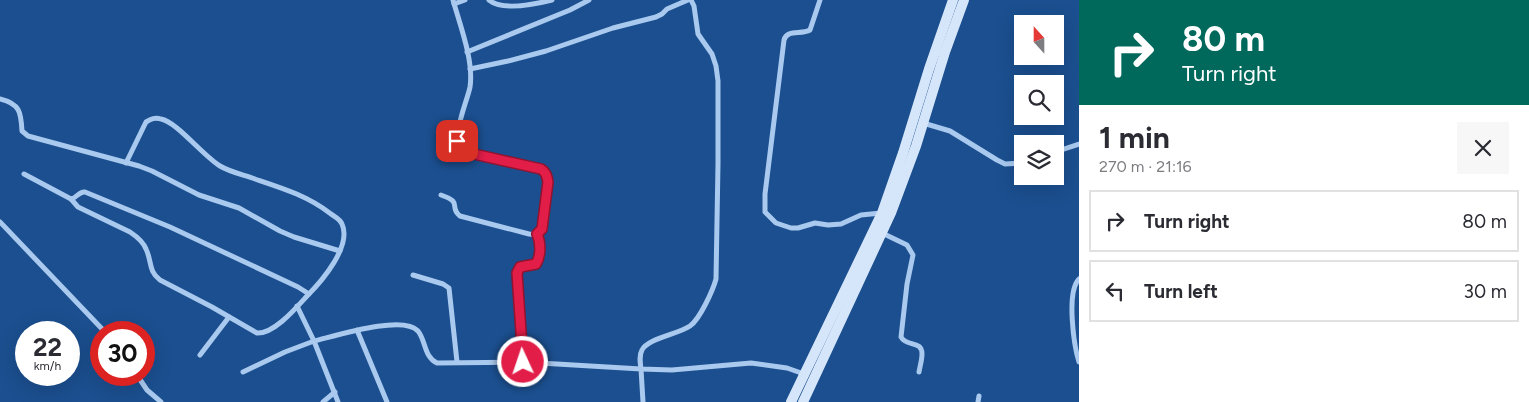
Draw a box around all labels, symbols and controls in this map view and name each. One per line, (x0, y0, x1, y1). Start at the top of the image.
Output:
north arrow (1014, 15, 1064, 65)
map controls (1014, 15, 1064, 185)
text: 80 m (1182, 18, 1265, 60)
icon: right (1099, 20, 1164, 85)
text: Turn right (1182, 60, 1277, 87)
button: search (1014, 75, 1064, 125)
text: 1 min (1099, 119, 1170, 156)
pin (436, 120, 478, 162)
button: close (1457, 122, 1509, 174)
icon: arrive (443, 127, 471, 155)
button: layers (1014, 135, 1064, 185)
text: 270 m · 21:16 (1099, 157, 1192, 176)
icon: right (1101, 207, 1129, 235)
text: Turn right (1144, 210, 1230, 233)
text: 80 m (1462, 210, 1507, 233)
icon: left (1101, 277, 1129, 305)
text: Turn left (1144, 280, 1218, 303)
text: 30 m (1464, 280, 1507, 303)
speed limit sign: 30 (90, 321, 155, 386)
text: 22 (33, 332, 62, 362)
position arrow (496, 335, 548, 387)
text: km/h (34, 359, 61, 373)

